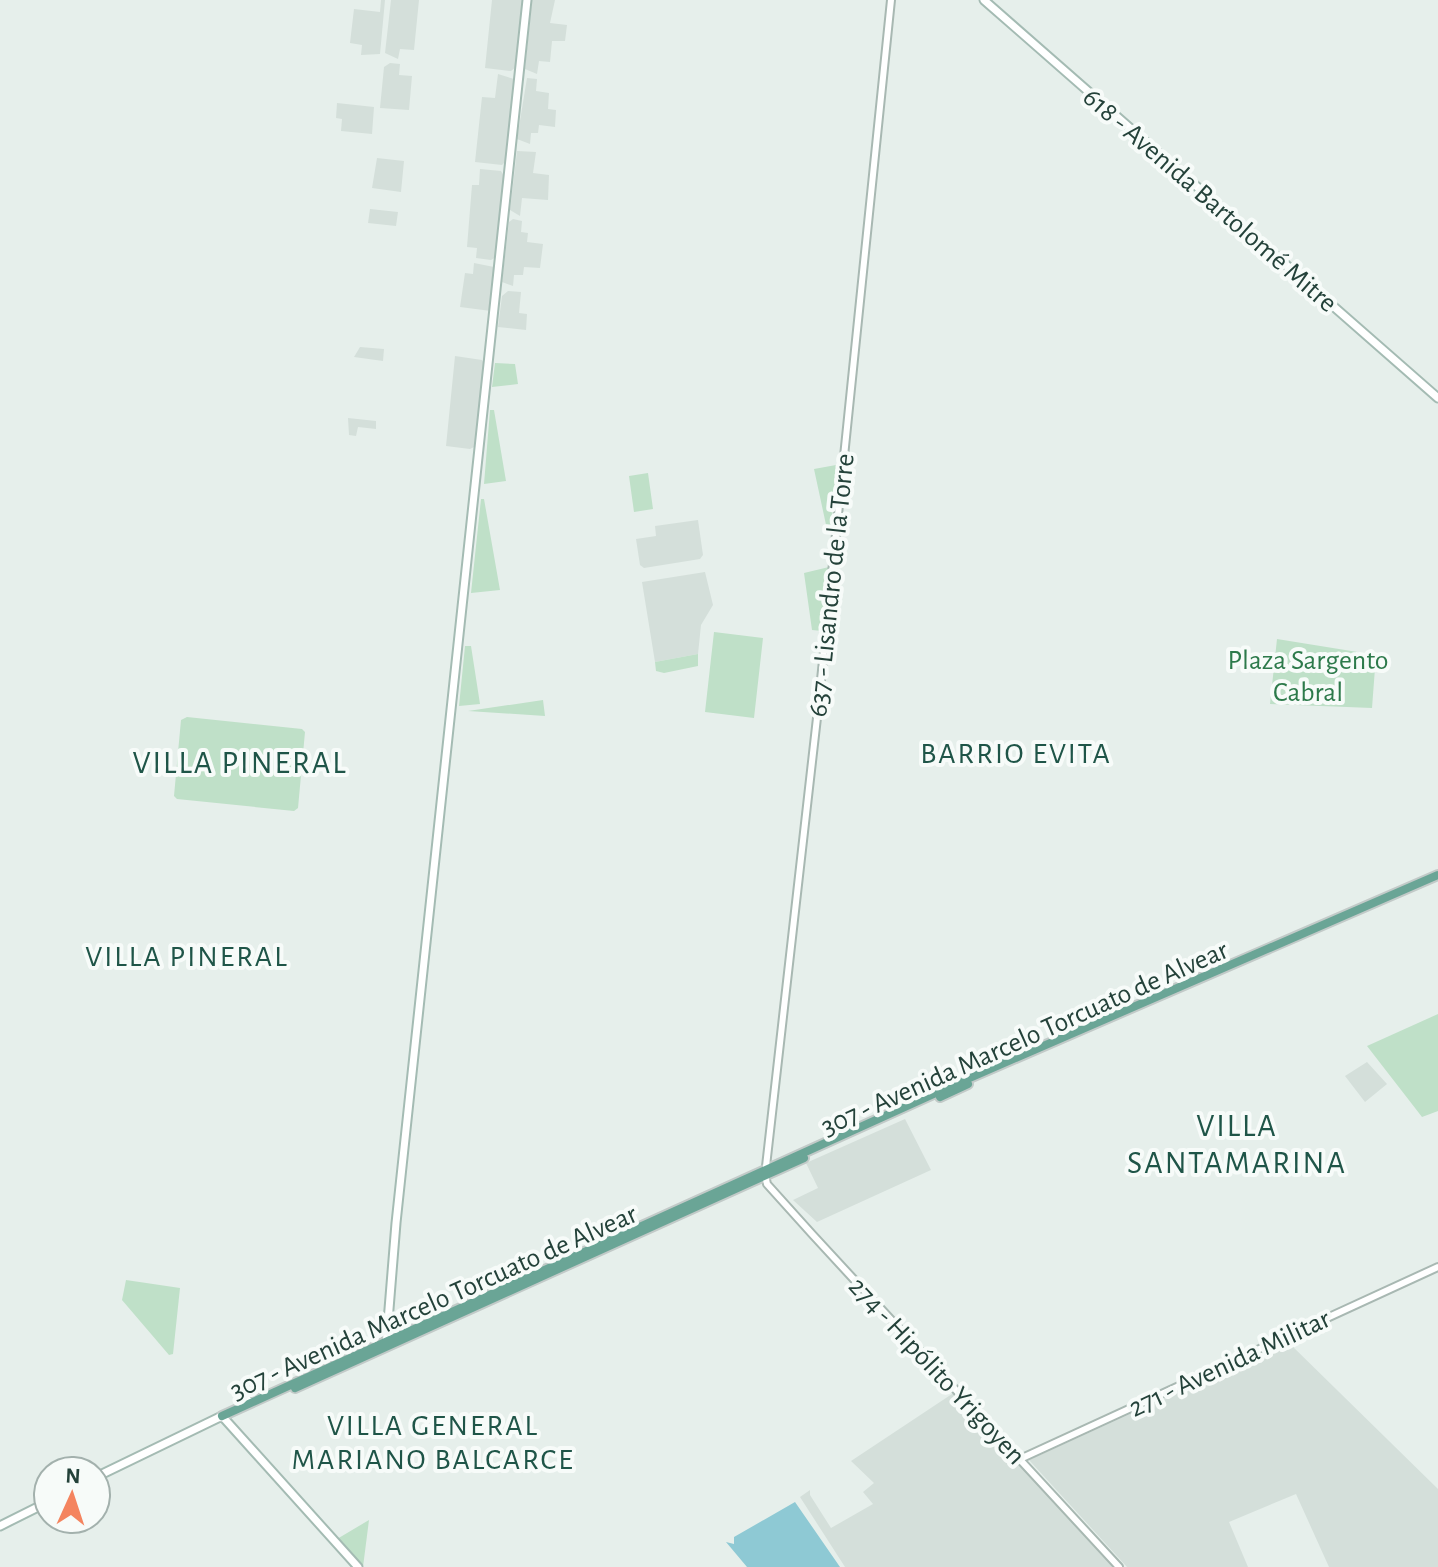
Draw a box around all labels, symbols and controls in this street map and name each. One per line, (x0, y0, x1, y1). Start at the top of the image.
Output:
street label: 618 - Avenida Bartolomé Mitre (1077, 83, 1342, 318)
street label: 637 - Lisandro de la Torre (804, 452, 860, 718)
park label: Plaza Sargento Cabral (1227, 647, 1389, 707)
district label: BARRIO EVITA (920, 739, 1112, 769)
district label: VILLA PINERAL (132, 747, 348, 779)
street label: 307 - Avenida Marcelo Torcuato de Alvear (817, 936, 1232, 1142)
district label: VILLA PINERAL (85, 942, 289, 972)
district label: VILLA SANTAMARINA (1127, 1110, 1347, 1179)
street label: 307 - Avenida Marcelo Torcuato de Alvear (226, 1200, 641, 1406)
street label: 274 - Hipólito Yrigoyen (843, 1272, 1030, 1470)
street label: 271 - Avenida Militar (1125, 1305, 1335, 1423)
district label: VILLA GENERAL MARIANO BALCARCE (291, 1411, 575, 1475)
north arrow (32, 1455, 112, 1535)
text: N (65, 1465, 81, 1487)

